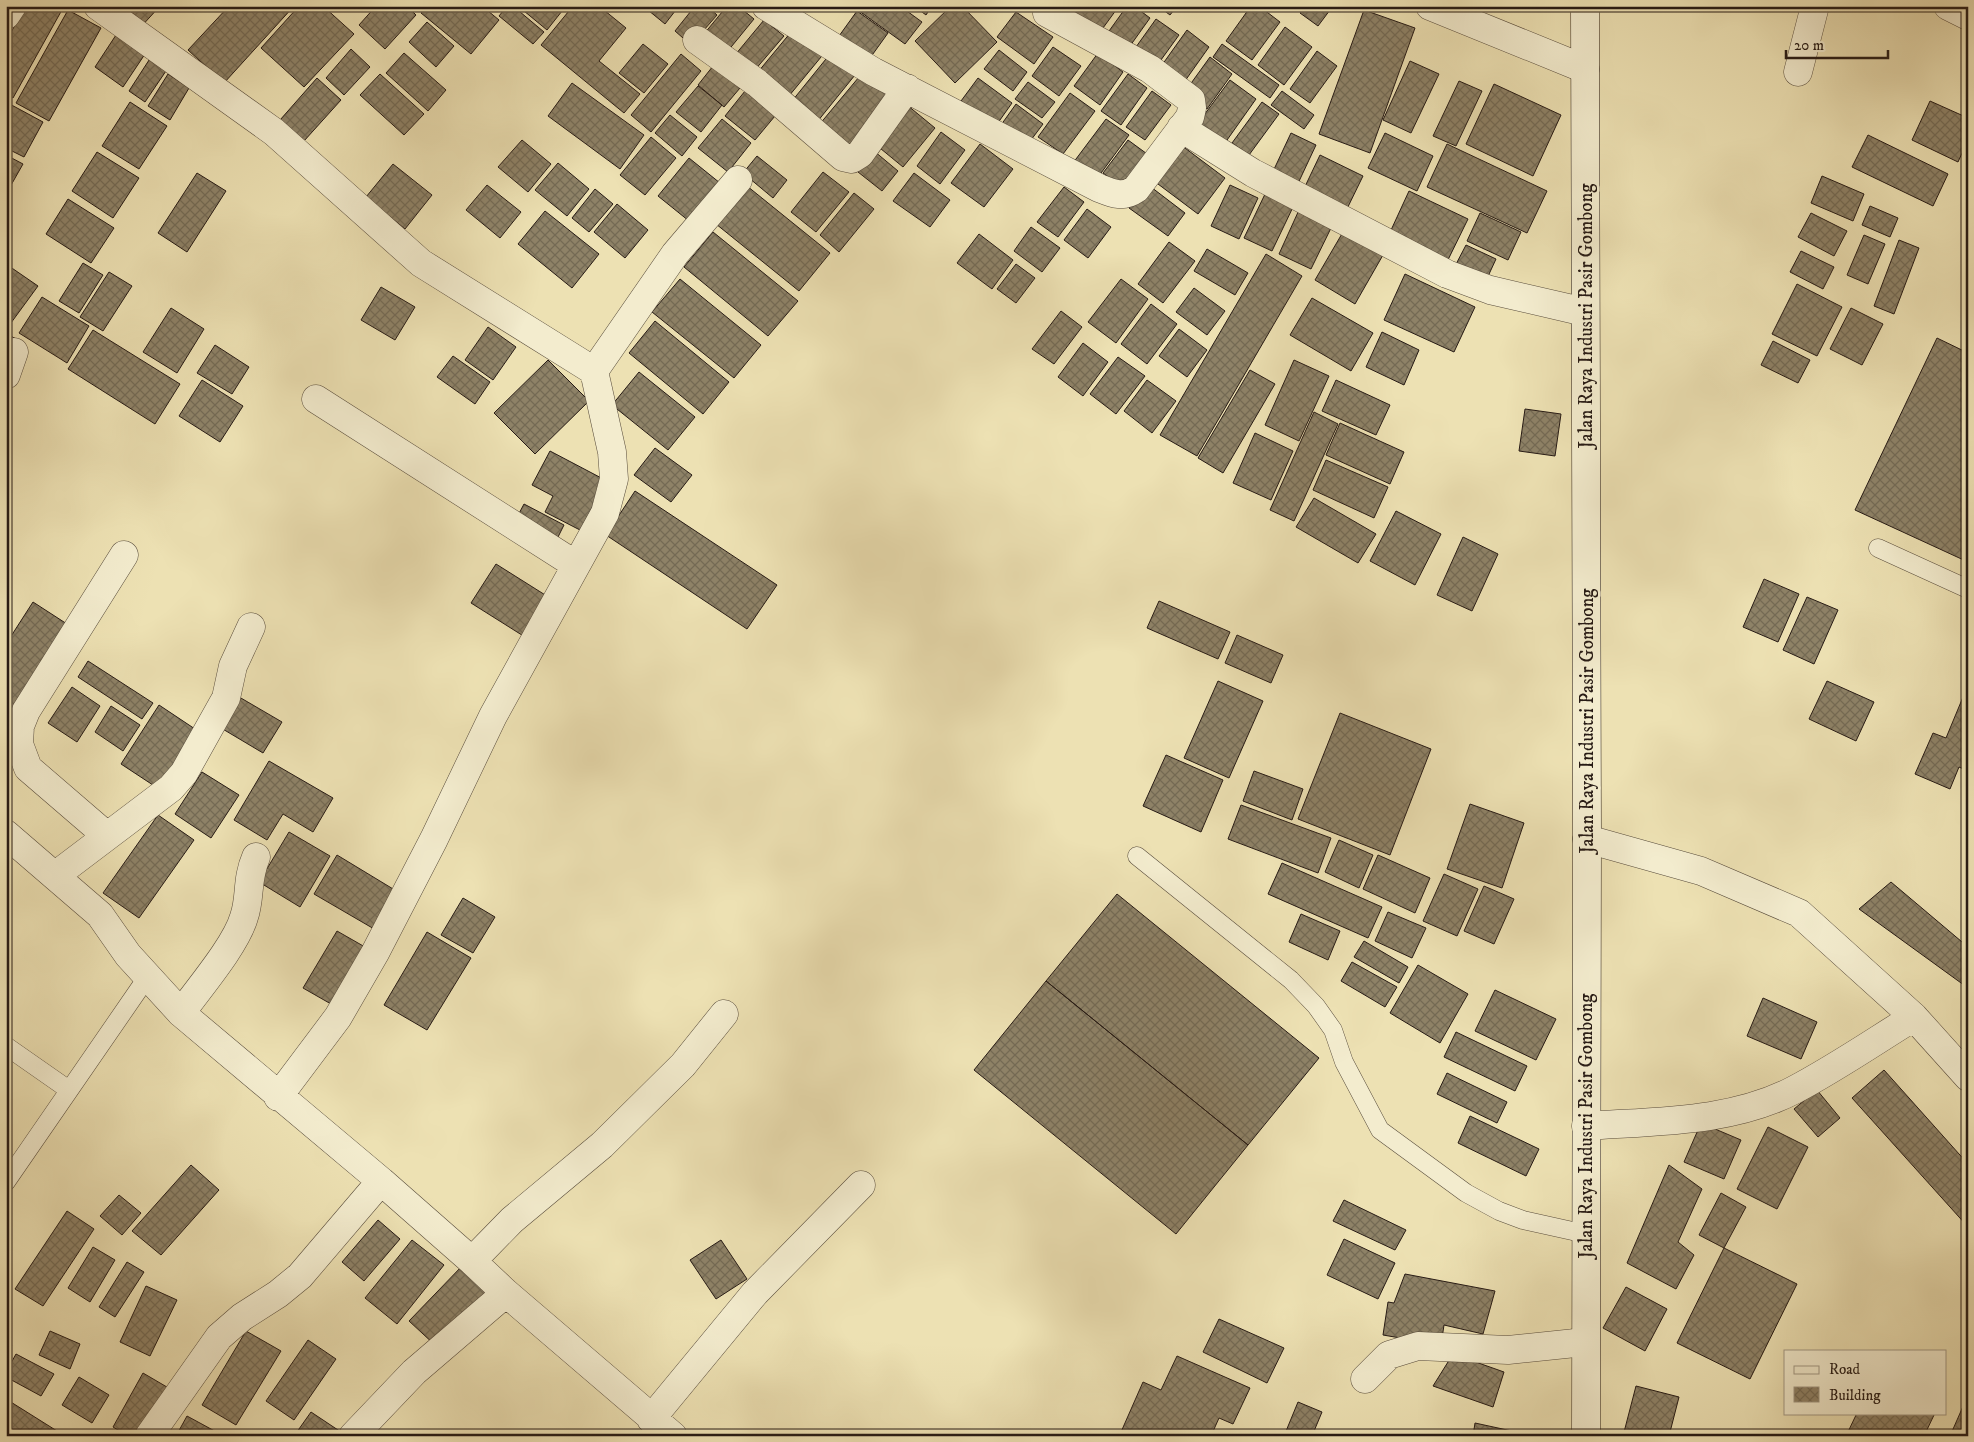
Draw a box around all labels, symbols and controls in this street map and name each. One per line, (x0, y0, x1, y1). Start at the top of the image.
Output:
scale bar (1786, 28, 1889, 60)
text: 20 m (1794, 36, 1824, 55)
street label: Jalan Raya Industri Pasir Gombong (1575, 183, 1598, 451)
street label: Jalan Raya Industri Pasir Gombong (1576, 588, 1599, 856)
street label: Jalan Raya Industri Pasir Gombong (1575, 993, 1598, 1261)
legend (1784, 1350, 1946, 1414)
text: Road (1829, 1360, 1861, 1379)
text: Building (1829, 1386, 1881, 1405)

